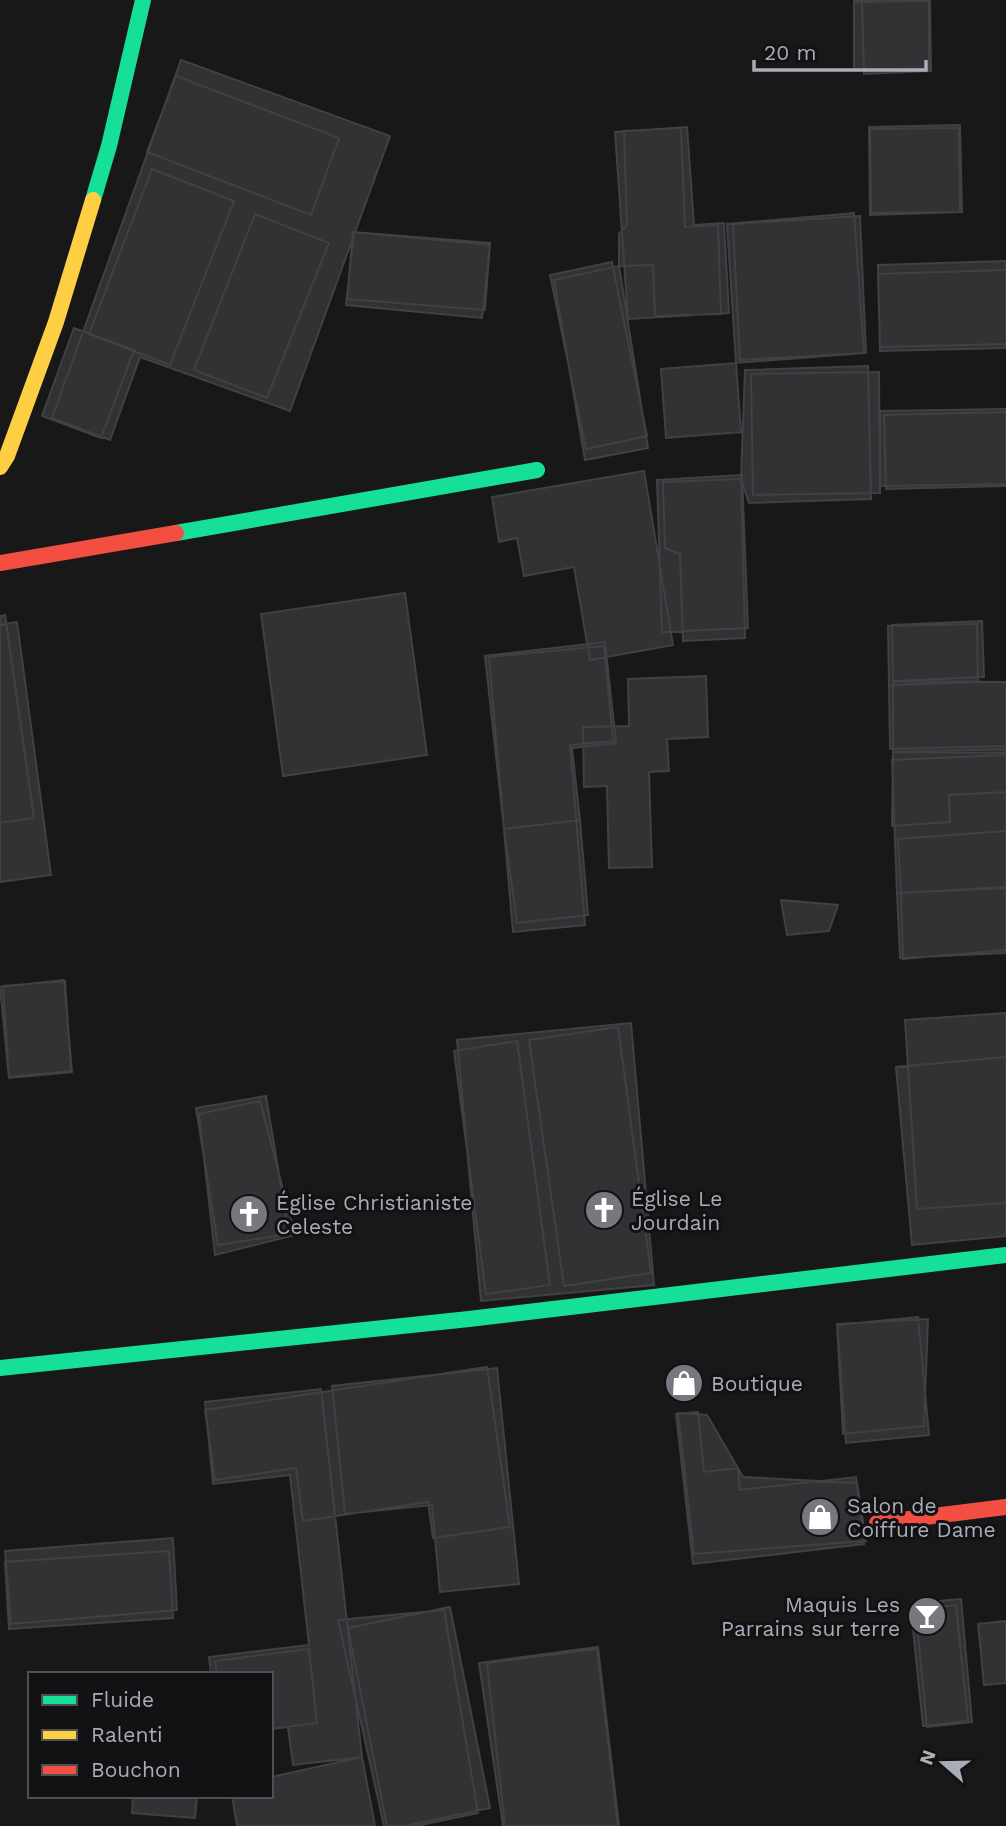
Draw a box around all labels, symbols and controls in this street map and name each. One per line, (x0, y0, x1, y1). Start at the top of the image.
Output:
scale bar (754, 28, 926, 72)
text: 20 m (764, 40, 816, 65)
place label: Église Le Jourdain (631, 1186, 722, 1235)
church icon: Église Le Jourdain (583, 1189, 625, 1231)
place label: Église Christianiste Celeste (276, 1190, 472, 1239)
church icon: Église Christianiste Celeste (228, 1193, 270, 1235)
shop icon: Boutique (663, 1362, 705, 1404)
place label: Boutique (711, 1371, 803, 1396)
place label: Salon de Coiffure Dame (847, 1493, 996, 1542)
shop icon: Salon de Coiffure Dame (799, 1496, 841, 1538)
place label: Maquis Les Parrains sur terre (721, 1592, 900, 1641)
bar icon: Maquis Les Parrains sur terre (906, 1595, 948, 1637)
legend (28, 1672, 273, 1798)
text: Fluide (91, 1687, 154, 1712)
text: Ralenti (91, 1722, 163, 1747)
north arrow (908, 1728, 978, 1798)
text: N (914, 1747, 941, 1768)
text: Bouchon (91, 1757, 181, 1782)

